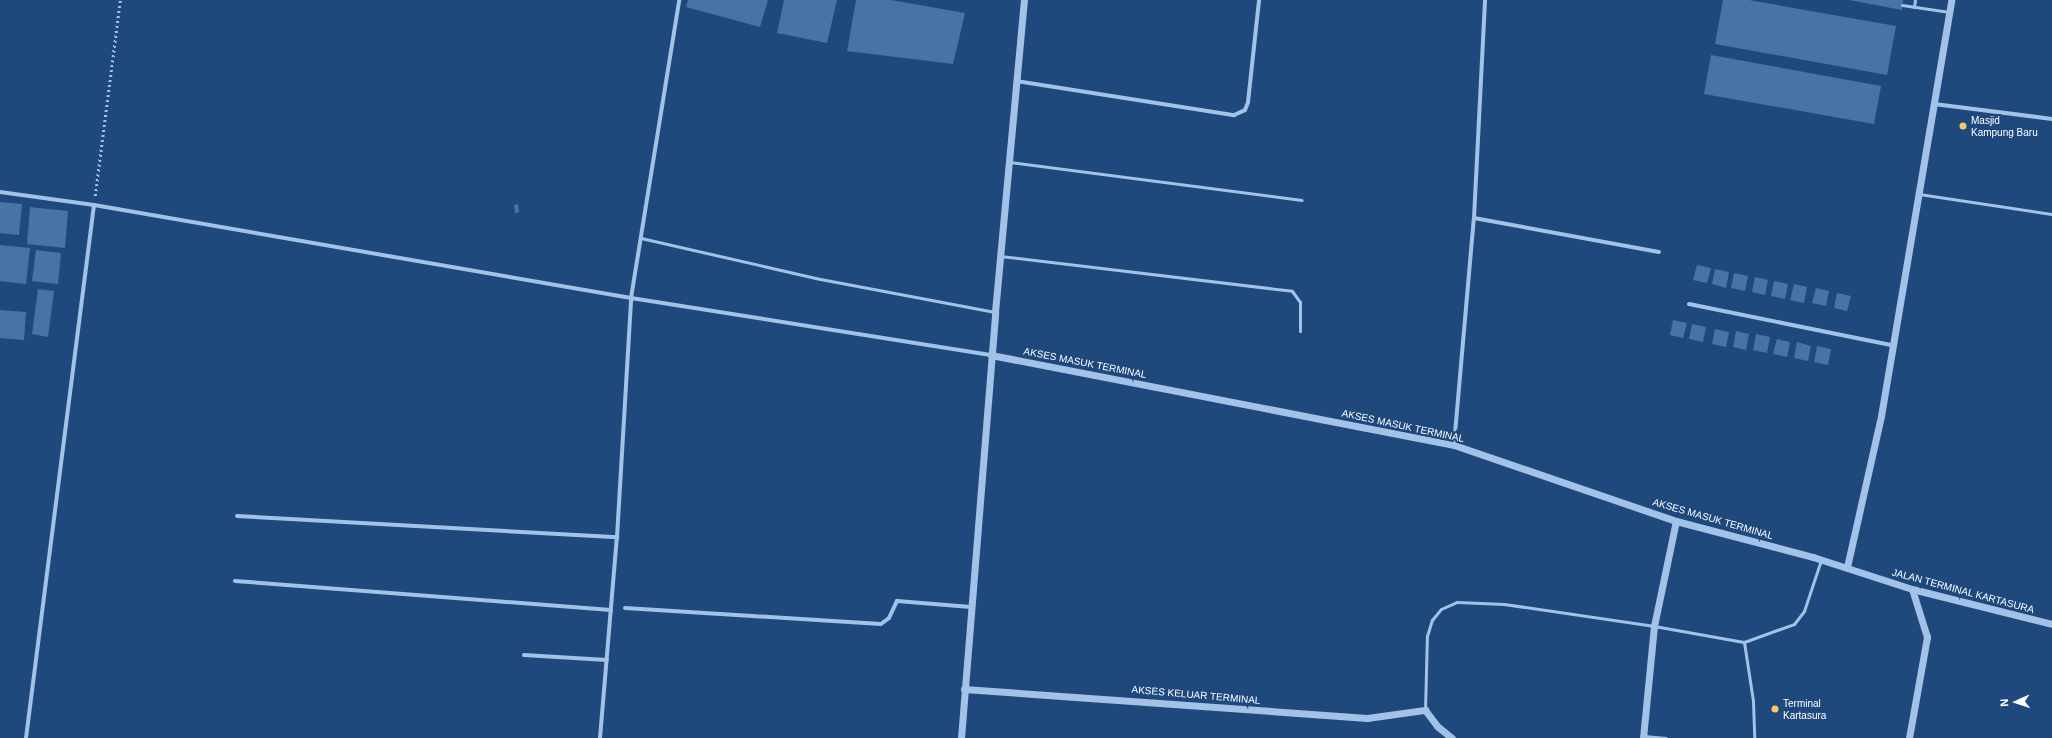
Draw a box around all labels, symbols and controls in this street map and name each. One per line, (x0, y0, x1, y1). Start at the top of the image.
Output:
place label: Masjid Kampung Baru (1971, 114, 2038, 138)
marker: Masjid Kampung Baru (1958, 121, 1968, 131)
street label: AKSES MASUK TERMINAL (1022, 345, 1148, 381)
street label: AKSES MASUK TERMINAL (1341, 407, 1465, 445)
street label: AKSES MASUK TERMINAL (1651, 496, 1775, 542)
street label: JALAN TERMINAL KARTASURA (1890, 566, 2036, 616)
north arrow (1996, 682, 2036, 722)
street label: AKSES KELUAR TERMINAL (1131, 683, 1261, 707)
place label: Terminal Kartasura (1783, 697, 1826, 720)
text: N (1998, 698, 2010, 707)
marker: Terminal Kartasura (1770, 704, 1780, 714)

